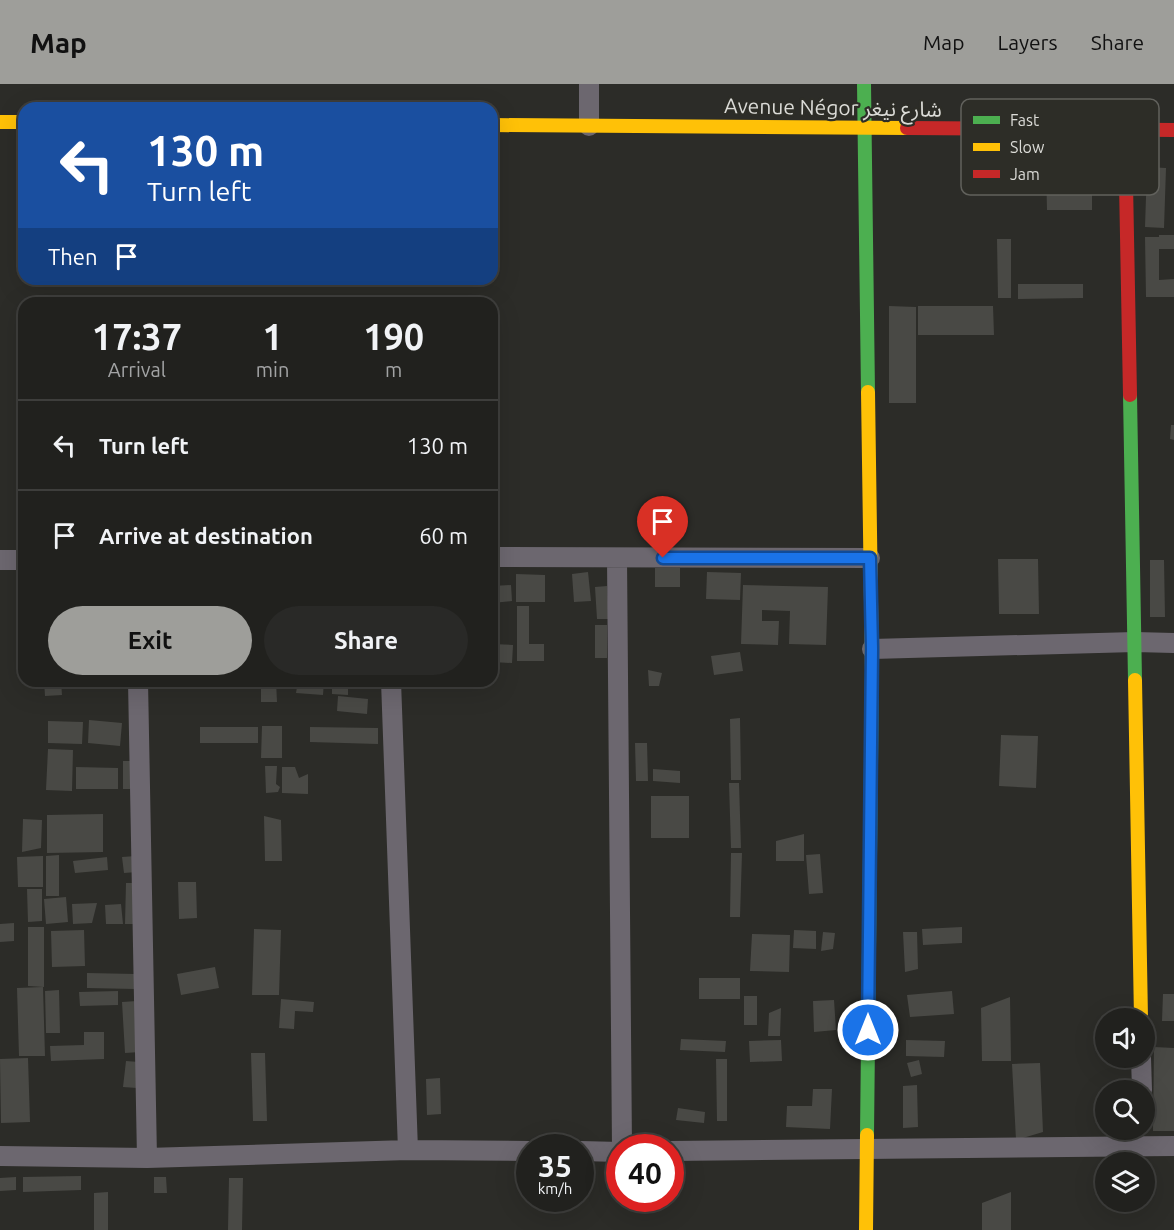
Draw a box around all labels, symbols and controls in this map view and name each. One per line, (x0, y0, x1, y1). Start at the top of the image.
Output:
text: Map (30, 27, 87, 58)
text: Map (923, 30, 964, 54)
text: Layers (997, 30, 1058, 54)
text: Share (1091, 30, 1144, 54)
street label: Avenue Négor شارع نيغر (724, 93, 942, 125)
legend (961, 99, 1159, 195)
text: Fast (1010, 111, 1040, 129)
icon: left (48, 126, 126, 204)
text: 130 m (147, 127, 264, 174)
text: Slow (1010, 138, 1045, 156)
text: Jam (1010, 165, 1040, 183)
text: Turn left (147, 176, 251, 206)
icon: arrive (110, 240, 143, 273)
text: Then (48, 244, 98, 269)
text: 17:37 (92, 316, 182, 357)
text: 1 (262, 316, 283, 357)
text: 190 (363, 316, 424, 357)
text: Arrival (108, 358, 166, 381)
text: min (256, 358, 289, 381)
text: m (385, 358, 402, 381)
icon: left (48, 429, 81, 462)
text: Turn left (99, 433, 189, 458)
text: 130 m (407, 433, 468, 458)
pin (637, 496, 688, 558)
icon: arrive (646, 505, 679, 538)
icon: arrive (48, 519, 81, 552)
text: Arrive at destination (99, 523, 313, 548)
text: 60 m (419, 523, 468, 548)
button: Exit (48, 606, 252, 675)
button: Share (264, 606, 468, 675)
position arrow (836, 998, 900, 1062)
map controls (1095, 1008, 1155, 1212)
button: sound (1095, 1008, 1155, 1068)
button: search (1095, 1080, 1155, 1140)
speed limit sign: 40 (606, 1134, 684, 1212)
text: 35 (538, 1149, 572, 1183)
button: layers (1095, 1152, 1155, 1212)
text: km/h (538, 1180, 572, 1197)

